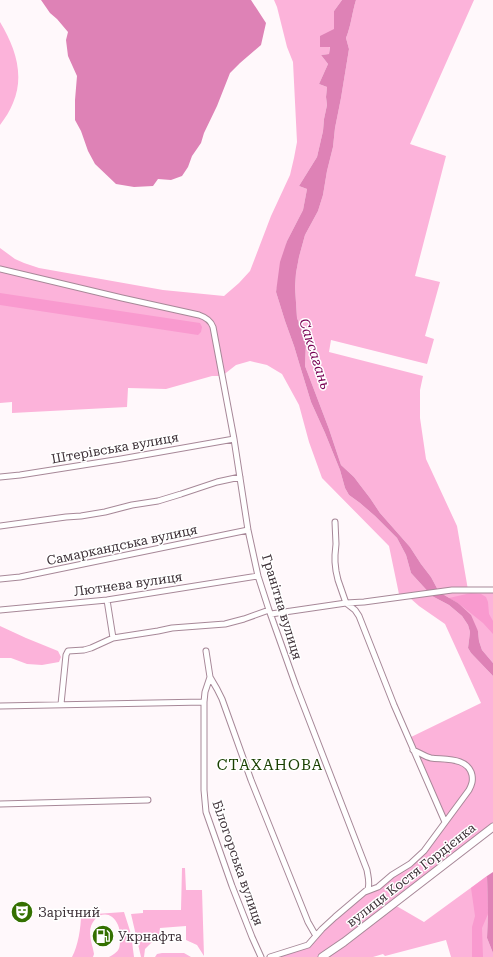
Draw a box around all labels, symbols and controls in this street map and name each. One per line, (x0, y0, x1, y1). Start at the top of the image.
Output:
water label: Саксагань (296, 317, 334, 391)
street label: Штерівська вулиця (50, 429, 180, 467)
street label: Самаркандська вулиця (45, 522, 199, 568)
street label: Гранітна вулиця (259, 553, 305, 661)
street label: Лютнева вулиця (73, 569, 183, 599)
district label: СТАХАНОВА (217, 756, 323, 774)
street label: Білогорська вулиця (210, 798, 266, 928)
street label: вулиця Костя Гордієнка (344, 820, 478, 930)
theatre icon: Зарічний (9, 899, 35, 925)
place label: Зарічний (38, 905, 101, 920)
fuel station icon: Укрнафта (90, 923, 116, 949)
place label: Укрнафта (118, 929, 182, 944)

